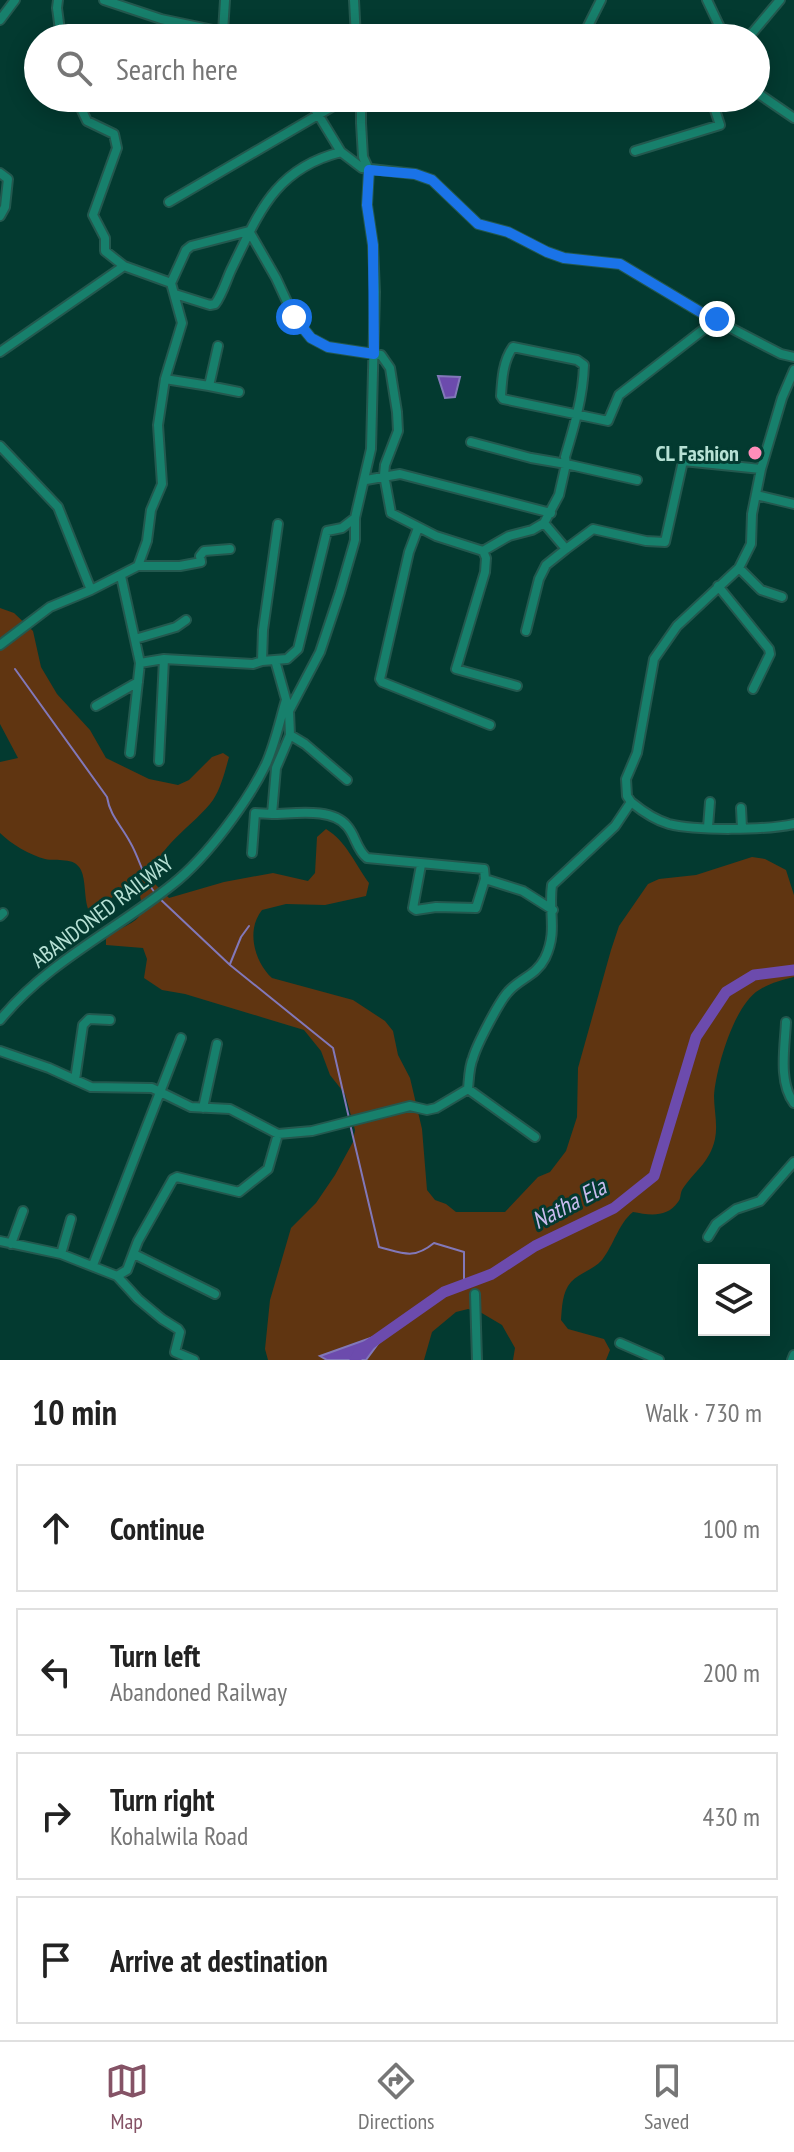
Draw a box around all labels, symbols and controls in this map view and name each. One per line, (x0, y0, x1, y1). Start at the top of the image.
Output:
search box (24, 24, 770, 112)
icon: search (52, 46, 96, 90)
text: Search here (116, 49, 238, 88)
route start (276, 299, 312, 335)
route end (699, 301, 735, 337)
place label: CL Fashion (656, 439, 739, 467)
marker: CL Fashion (746, 444, 764, 462)
street label: ABANDONED RAILWAY (25, 848, 179, 974)
water label: Natha Ela (526, 1170, 613, 1236)
map controls (698, 1264, 770, 1336)
button: layers (698, 1264, 770, 1336)
text: 10 min (32, 1390, 117, 1434)
text: Walk · 730 m (645, 1396, 762, 1429)
icon: ahead (34, 1506, 78, 1550)
text: Continue (110, 1509, 205, 1548)
text: 100 m (702, 1512, 760, 1545)
text: Turn left (110, 1636, 200, 1675)
icon: left (34, 1650, 78, 1694)
text: 200 m (702, 1656, 760, 1689)
text: Abandoned Railway (110, 1675, 287, 1708)
text: Turn right (110, 1780, 214, 1819)
icon: right (34, 1794, 78, 1838)
text: 430 m (702, 1800, 760, 1833)
text: Kohalwila Road (110, 1819, 248, 1852)
icon: arrive (34, 1938, 78, 1982)
text: Arrive at destination (110, 1941, 328, 1980)
tab: Map (105, 2059, 149, 2135)
tab: Directions (358, 2059, 435, 2135)
tab: Saved (644, 2059, 689, 2135)

